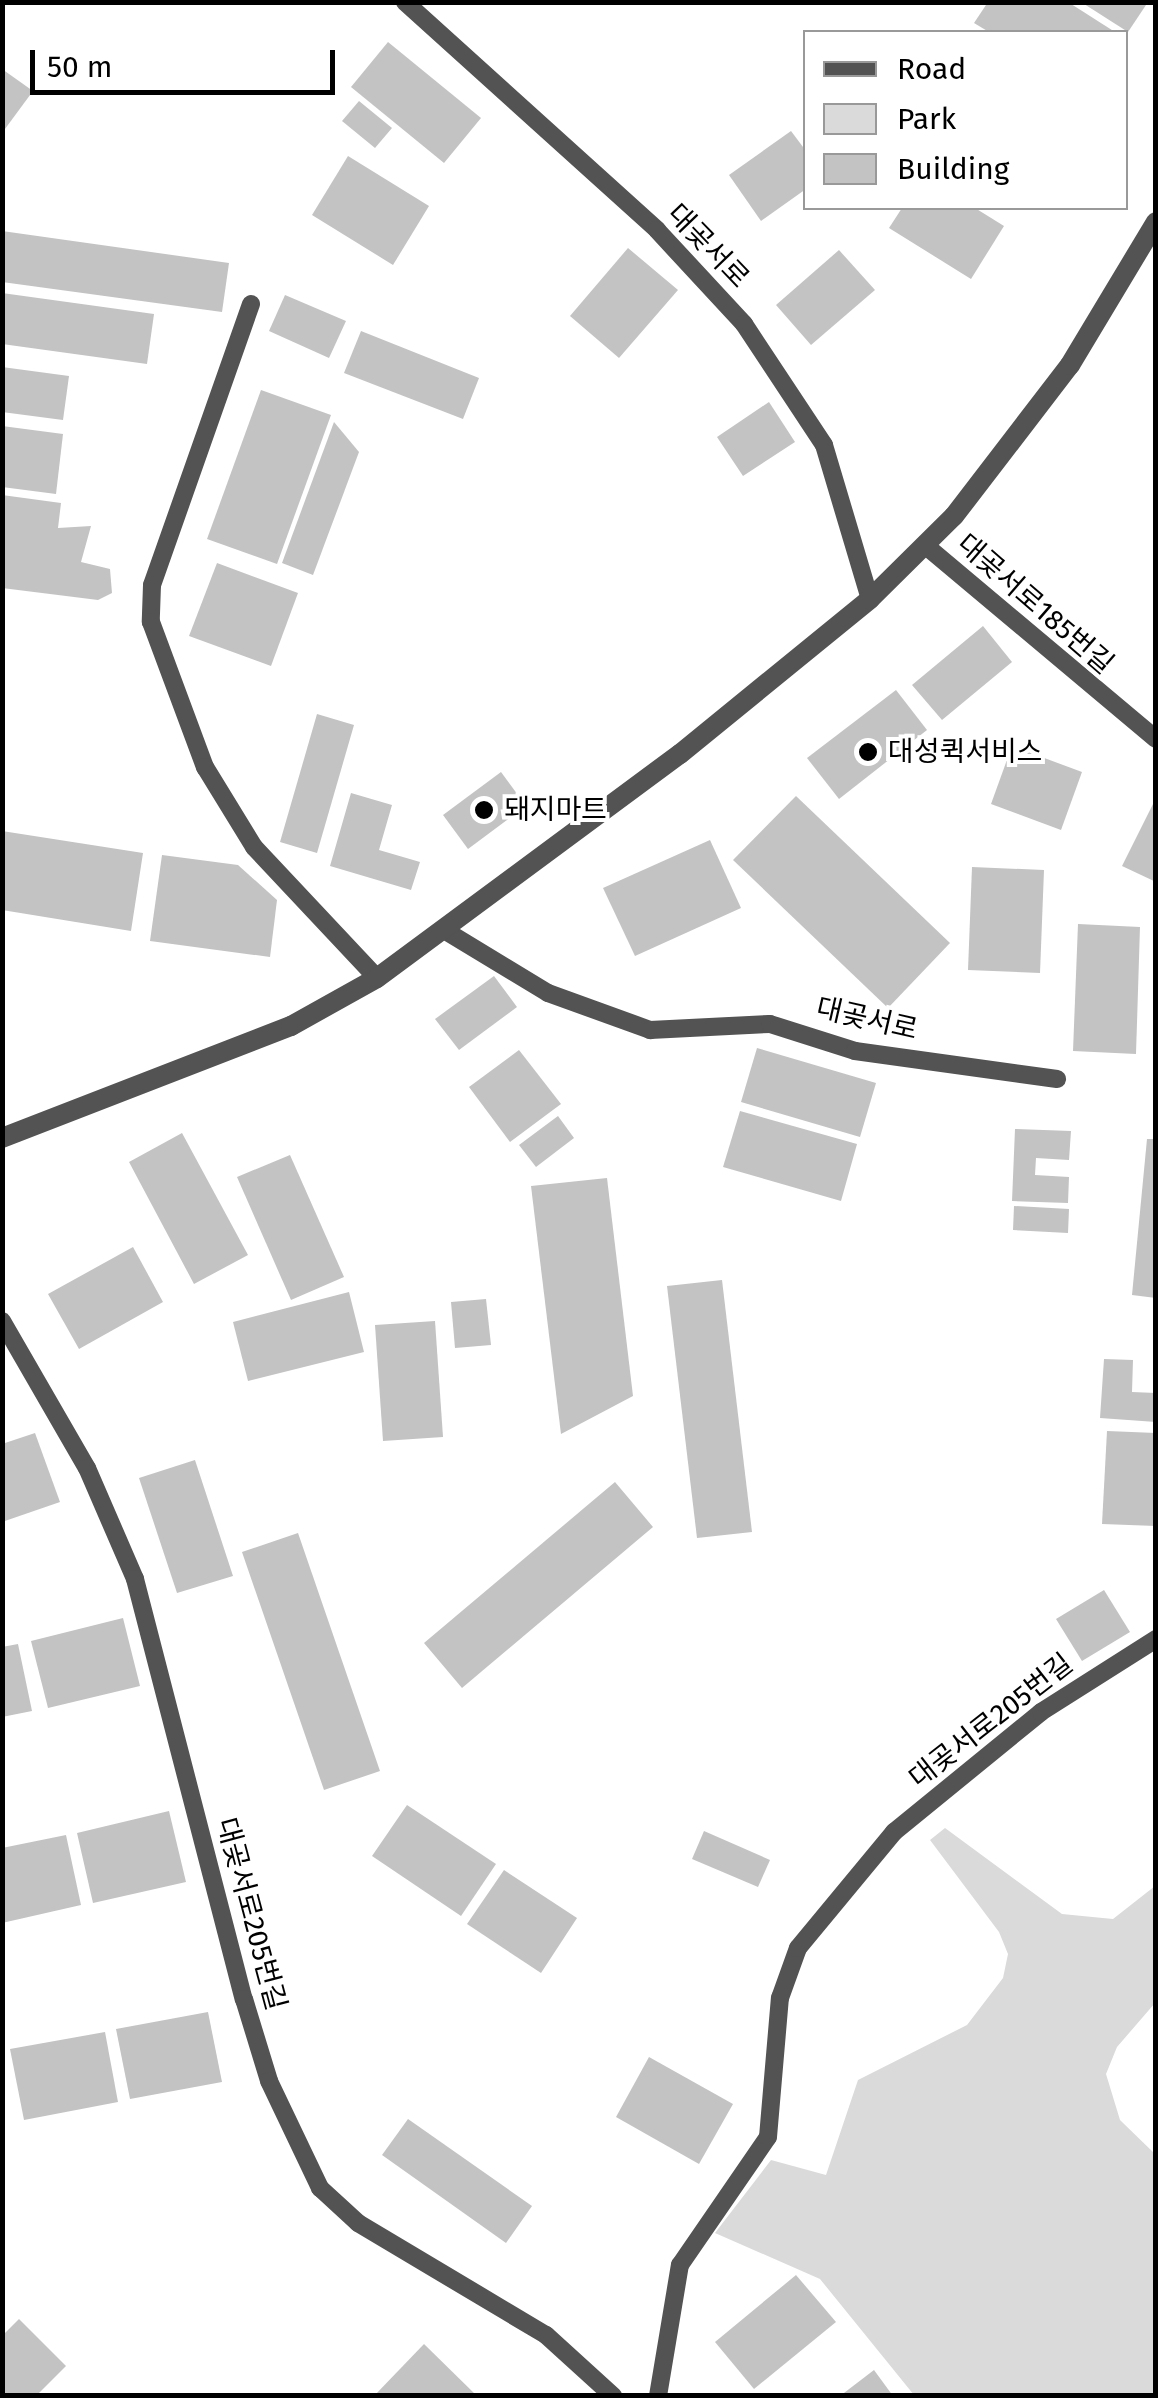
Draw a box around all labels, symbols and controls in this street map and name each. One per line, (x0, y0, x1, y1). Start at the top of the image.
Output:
scale bar (35, 30, 340, 92)
legend (803, 30, 1128, 210)
text: 50 m (47, 49, 112, 85)
text: Road (897, 51, 966, 87)
text: Park (897, 101, 956, 137)
text: Building (897, 151, 1009, 187)
street label: 대곶서로 (660, 197, 756, 295)
street label: 대곶서로185번길 (950, 527, 1120, 681)
place label: 대성퀵서비스 (888, 735, 1043, 769)
marker: 대성퀵서비스 (857, 741, 879, 763)
place label: 돼지마트 (504, 793, 607, 827)
marker: 돼지마트 (473, 799, 495, 821)
street label: 대곶서로 (813, 991, 921, 1047)
street label: 대곶서로205번길 (903, 1647, 1079, 1795)
street label: 대곶서로205번길 (209, 1814, 293, 2014)

